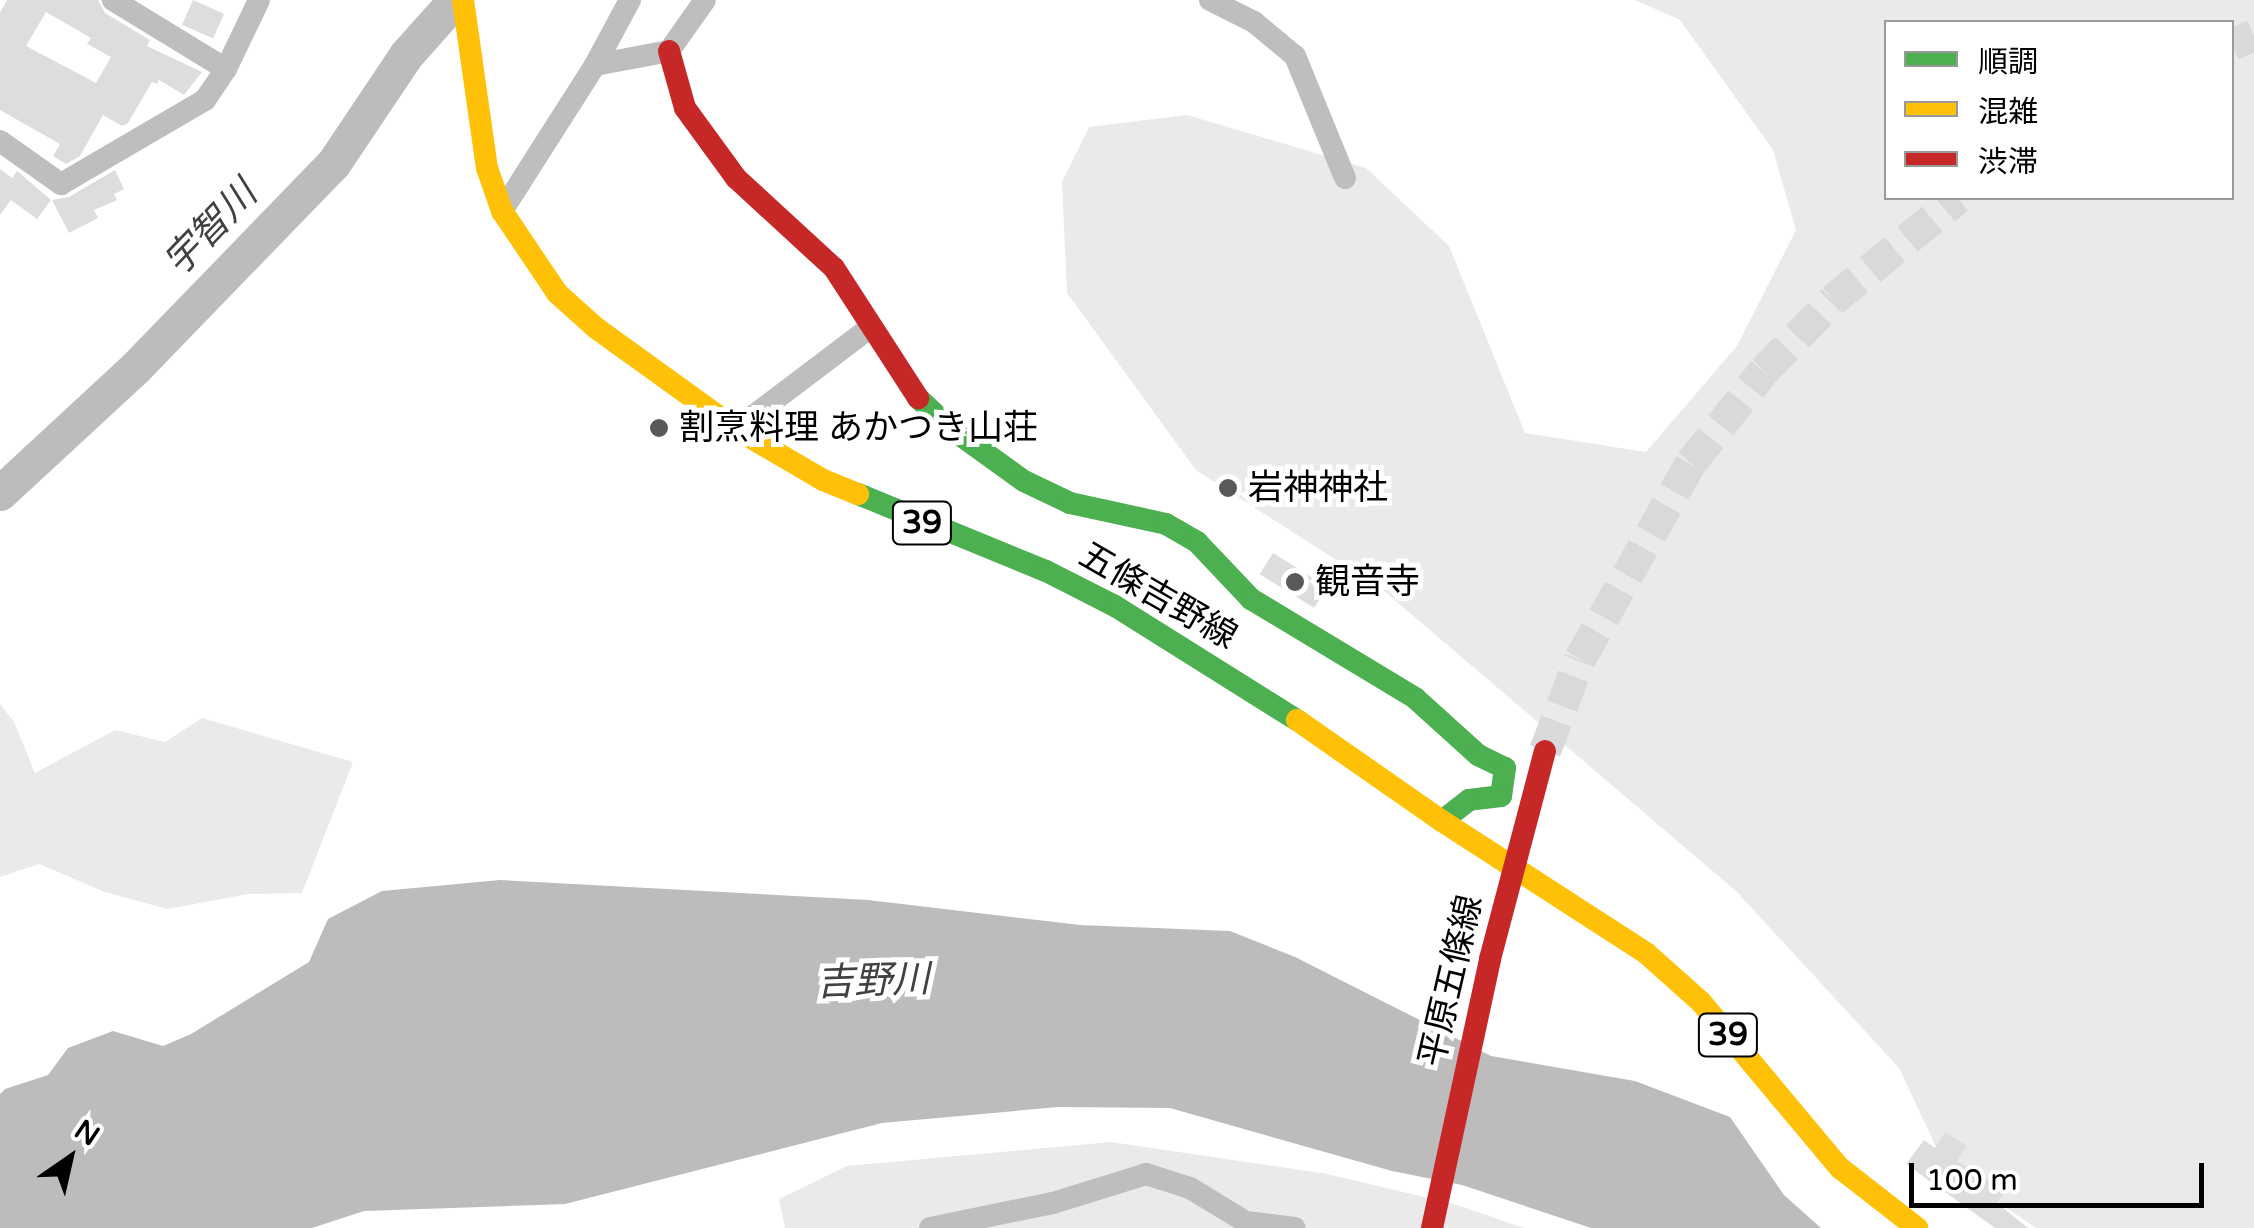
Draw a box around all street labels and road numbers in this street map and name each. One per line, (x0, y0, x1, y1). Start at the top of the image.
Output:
road number: 39 (890, 496, 954, 550)
street label: 五條吉野線 (1072, 534, 1244, 658)
street label: 平原五條線 (1411, 891, 1491, 1071)
road number: 39 (1696, 1008, 1760, 1062)

